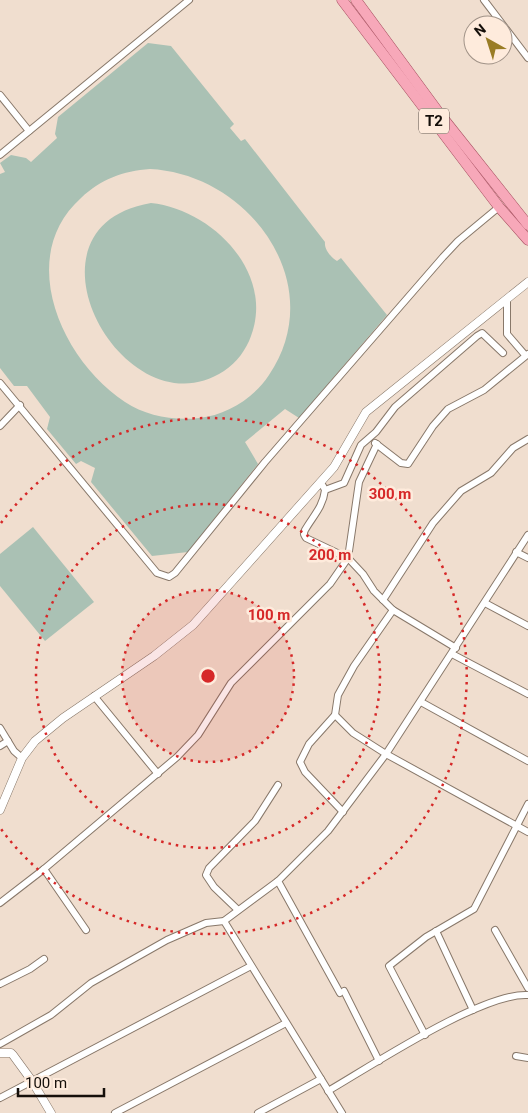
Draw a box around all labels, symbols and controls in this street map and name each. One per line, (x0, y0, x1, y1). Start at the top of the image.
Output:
north arrow (463, 15, 513, 65)
text: N (471, 21, 489, 39)
road number: T2 (419, 108, 449, 134)
text: 300 m (369, 485, 411, 503)
text: 200 m (309, 546, 351, 564)
text: 100 m (248, 606, 290, 624)
centre of rings (199, 667, 217, 685)
scale bar (18, 1066, 104, 1098)
text: 100 m (25, 1074, 67, 1092)

